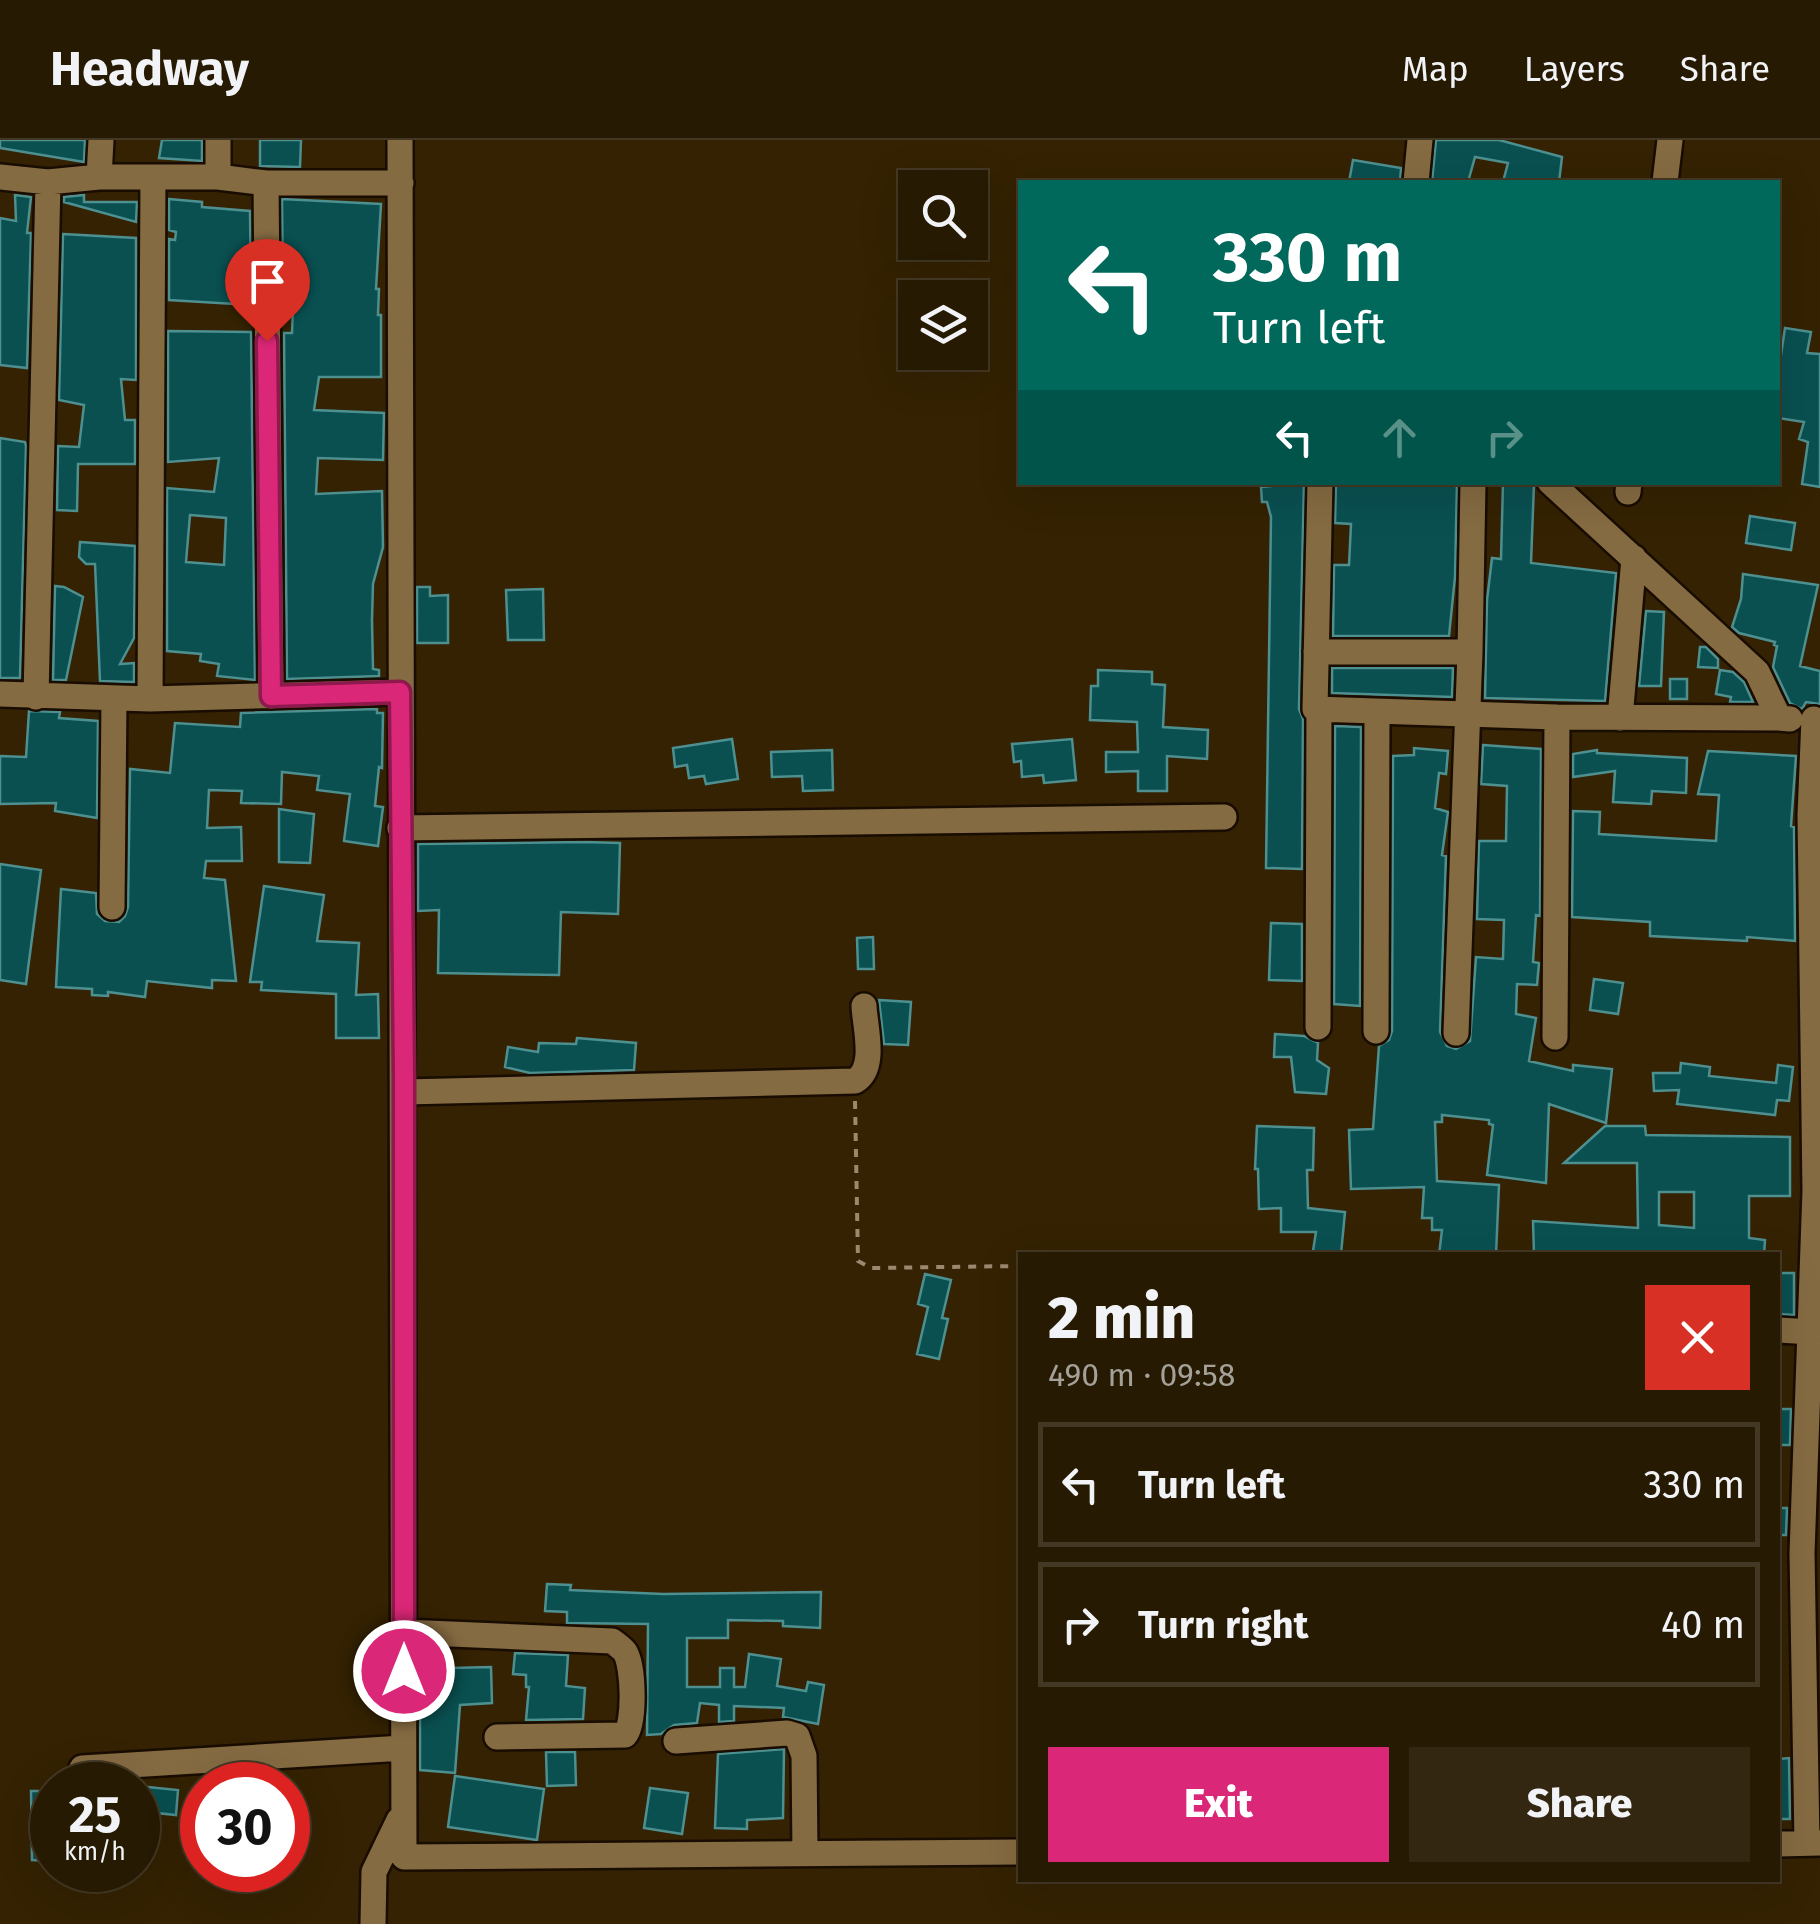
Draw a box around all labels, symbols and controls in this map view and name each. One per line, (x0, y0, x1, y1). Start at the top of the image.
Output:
text: Headway (50, 40, 249, 98)
text: Map (1402, 48, 1469, 90)
text: Layers (1524, 48, 1625, 90)
text: Share (1680, 48, 1770, 90)
map controls (898, 170, 988, 370)
button: search (898, 170, 988, 260)
text: 330 m (1213, 216, 1403, 300)
icon: left (1048, 220, 1178, 350)
pin (225, 239, 310, 342)
icon: arrive (240, 254, 295, 309)
button: layers (898, 280, 988, 370)
text: Turn left (1213, 301, 1385, 355)
icon: left (1267, 410, 1322, 465)
icon: ahead (1372, 410, 1427, 465)
icon: right (1477, 410, 1532, 465)
text: 2 min (1048, 1282, 1195, 1354)
button: close (1645, 1285, 1750, 1390)
text: 490 m · 09:58 (1048, 1356, 1235, 1394)
icon: left (1053, 1457, 1108, 1512)
text: Turn left (1138, 1462, 1285, 1508)
text: 330 m (1643, 1462, 1745, 1508)
icon: right (1053, 1597, 1108, 1652)
text: Turn right (1138, 1602, 1308, 1648)
text: 40 m (1661, 1602, 1745, 1648)
position arrow (352, 1619, 456, 1723)
button: Exit (1048, 1747, 1389, 1862)
button: Share (1409, 1747, 1750, 1862)
speed limit sign: 30 (180, 1762, 310, 1892)
text: 25 (69, 1785, 121, 1845)
text: km/h (64, 1837, 126, 1867)

